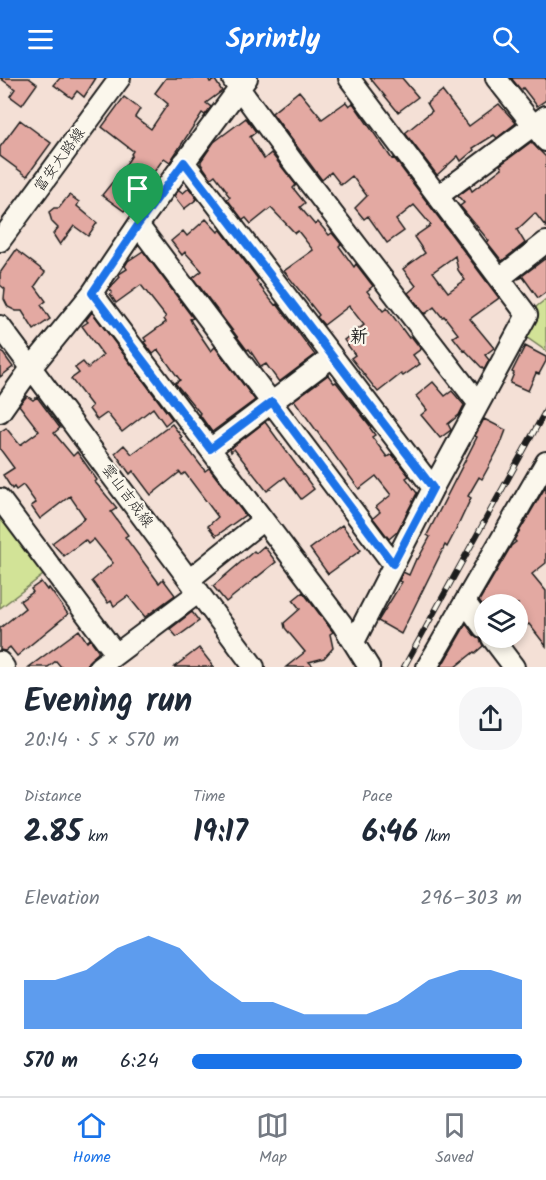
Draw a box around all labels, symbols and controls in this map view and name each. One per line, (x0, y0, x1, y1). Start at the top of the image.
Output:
text: Sprintly (226, 18, 320, 61)
icon: menu (24, 23, 57, 56)
icon: search (489, 23, 522, 56)
street label: 富安大路線 (28, 123, 92, 197)
pin (112, 163, 163, 225)
icon: arrive (121, 172, 154, 205)
district label: 新 (350, 323, 368, 352)
street label: 雲山吉成線 (95, 459, 159, 533)
map controls (474, 594, 528, 648)
button: layers (474, 594, 528, 648)
text: Evening run (24, 676, 192, 729)
button: share (459, 687, 522, 750)
text: 20:14 · 5 × 570 m (24, 725, 179, 757)
text: Distance (24, 784, 82, 809)
text: Time (193, 784, 225, 809)
text: Pace (362, 784, 393, 809)
text: 2.85 (24, 809, 81, 857)
text: 19:17 (193, 809, 248, 857)
text: 6:46 (362, 809, 418, 857)
text: km (81, 824, 108, 849)
text: /km (418, 824, 451, 849)
text: Elevation (24, 883, 100, 915)
text: 296–303 m (421, 883, 522, 915)
text: 570 m (24, 1046, 78, 1078)
text: 6:24 (120, 1046, 159, 1078)
tab: Home (73, 1109, 111, 1170)
tab: Map (256, 1109, 289, 1170)
tab: Saved (435, 1109, 473, 1170)

